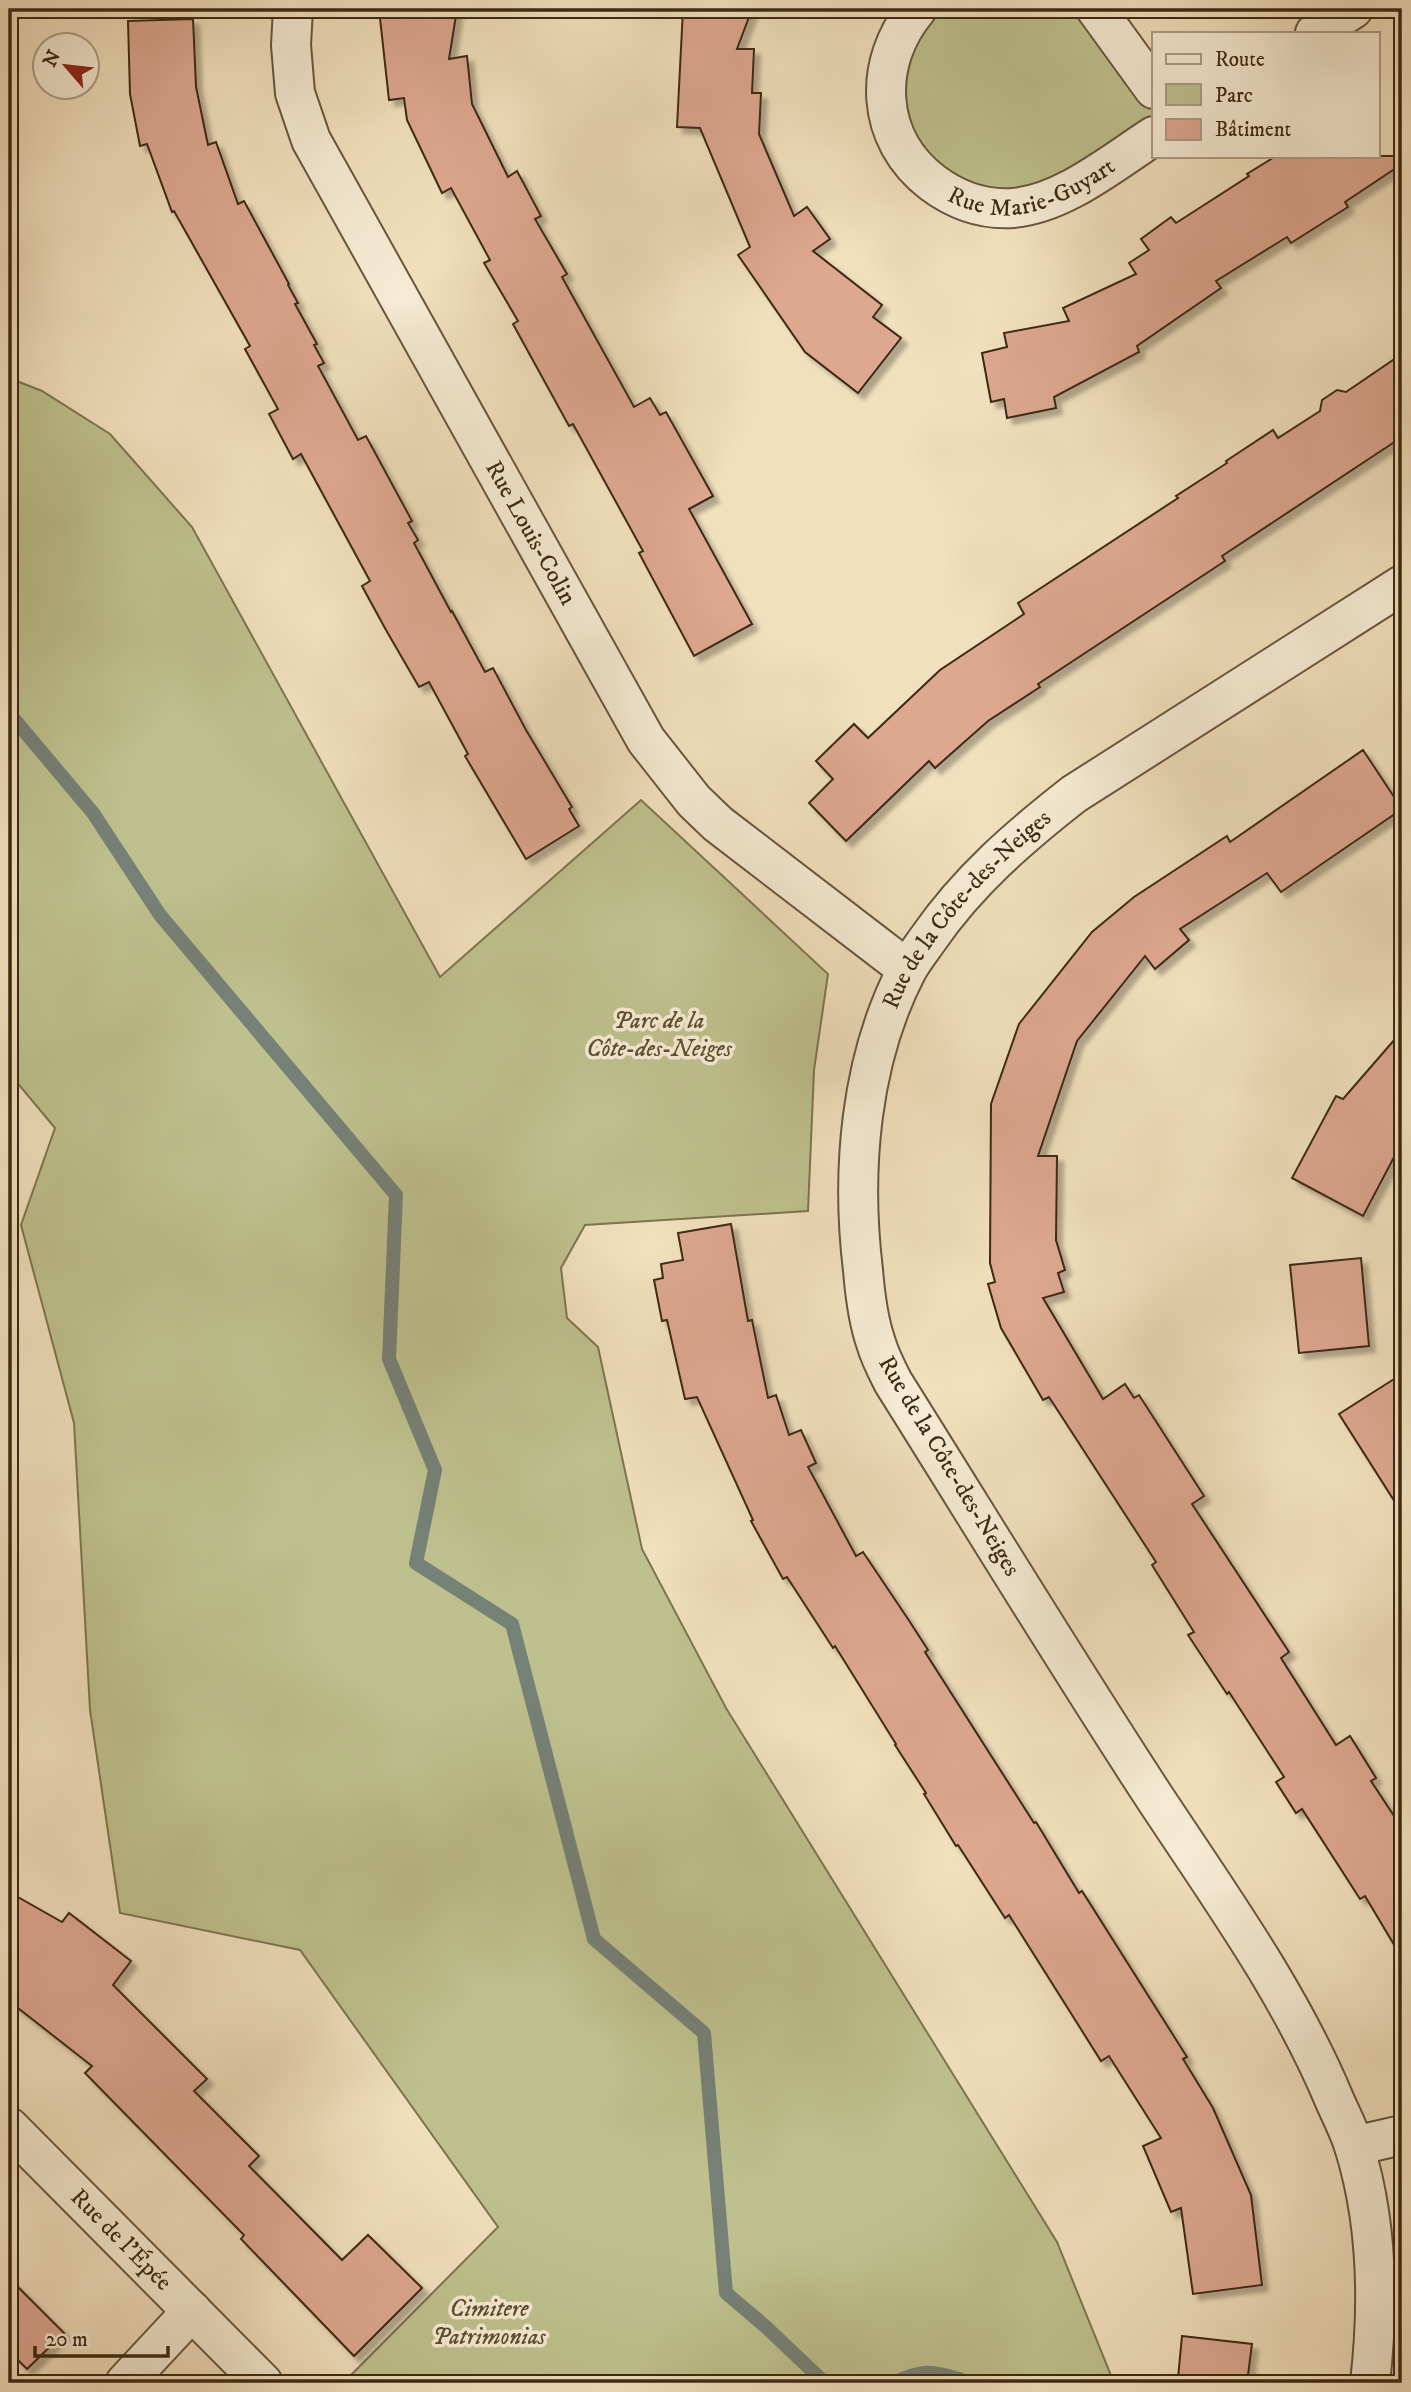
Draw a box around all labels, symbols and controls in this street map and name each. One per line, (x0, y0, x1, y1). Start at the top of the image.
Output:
north arrow (32, 32, 102, 102)
legend (1152, 32, 1380, 158)
text: N (38, 46, 66, 71)
text: Route (1215, 47, 1265, 73)
text: Parc (1215, 83, 1253, 109)
text: Bâtiment (1215, 117, 1292, 143)
street label: Rue Marie-Guyart (943, 151, 1121, 224)
street label: Rue Louis-Colin (478, 456, 583, 611)
street label: Rue de la Côte-des-Neiges (876, 803, 1057, 1013)
park label: Parc de la Côte-des-Neiges (586, 1006, 732, 1064)
street label: Rue de la Côte-des-Neiges (871, 1350, 1027, 1582)
street label: Rue de l'Épée (64, 2182, 178, 2297)
park label: Cimitere Patrimonias (432, 2294, 546, 2352)
scale bar (35, 2315, 168, 2359)
text: 20 m (46, 2327, 88, 2353)

